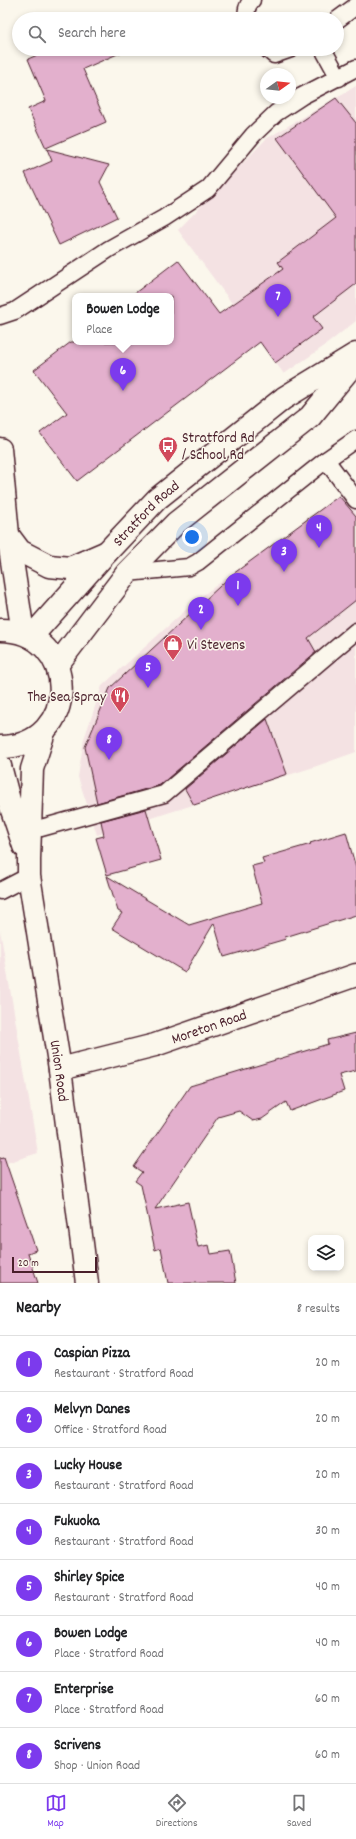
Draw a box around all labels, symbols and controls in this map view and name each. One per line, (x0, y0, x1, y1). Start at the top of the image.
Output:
search box (12, 12, 344, 56)
icon: search (26, 23, 48, 45)
text: Search here (58, 23, 126, 45)
north arrow (260, 68, 296, 104)
pin: 7 (265, 284, 291, 317)
popup (72, 293, 174, 345)
text: Bowen Lodge (86, 299, 160, 321)
text: Place (86, 321, 112, 340)
pin: 6 (110, 358, 136, 391)
place label: Stratford Rd / School Rd (182, 428, 255, 467)
bus stop icon: Stratford Rd / School Rd (157, 435, 179, 463)
street label: Stratford Road (109, 476, 185, 552)
pin: 4 (306, 515, 332, 548)
your location (182, 527, 202, 547)
pin: 3 (271, 539, 297, 572)
pin: 1 (225, 573, 251, 606)
pin: 2 (188, 597, 214, 630)
shop icon: Vi Stevens (162, 633, 184, 661)
place label: Vi Stevens (187, 635, 245, 657)
pin: 5 (135, 655, 161, 688)
restaurant icon: The Sea Spray (109, 685, 131, 713)
place label: The Sea Spray (27, 687, 107, 709)
pin: 8 (96, 727, 122, 760)
street label: Moreton Road (169, 1005, 250, 1051)
street label: Union Road (42, 1038, 73, 1103)
map controls (308, 1235, 344, 1271)
button: layers (308, 1235, 344, 1271)
scale bar (12, 1255, 97, 1274)
text: 20 m (18, 1256, 39, 1272)
text: Nearby (16, 1297, 60, 1321)
text: 8 results (297, 1300, 340, 1319)
text: Caspian Pizza (54, 1343, 130, 1365)
text: 1 (28, 1354, 30, 1373)
text: 20 m (315, 1354, 340, 1373)
text: Restaurant · Stratford Road (54, 1365, 194, 1384)
text: Melvyn Danes (54, 1399, 130, 1421)
text: 2 (26, 1410, 32, 1429)
text: 20 m (315, 1410, 340, 1429)
text: Office · Stratford Road (54, 1421, 167, 1440)
text: Lucky House (54, 1455, 122, 1477)
text: 3 (26, 1466, 32, 1485)
text: 20 m (315, 1466, 340, 1485)
text: Restaurant · Stratford Road (54, 1477, 194, 1496)
text: Fukuoka (54, 1511, 100, 1533)
text: 4 (26, 1522, 32, 1541)
text: 30 m (315, 1522, 340, 1541)
text: Restaurant · Stratford Road (54, 1533, 194, 1552)
text: Shirley Spice (54, 1567, 124, 1589)
text: 5 (26, 1578, 32, 1597)
text: 40 m (316, 1578, 340, 1597)
text: Restaurant · Stratford Road (54, 1589, 194, 1608)
text: Bowen Lodge (54, 1623, 127, 1645)
text: 6 (26, 1634, 32, 1653)
text: 40 m (316, 1634, 340, 1653)
text: Place · Stratford Road (54, 1645, 164, 1664)
text: Enterprise (54, 1679, 114, 1701)
text: 7 (27, 1690, 31, 1709)
text: 60 m (315, 1690, 340, 1709)
text: Place · Stratford Road (54, 1701, 164, 1720)
text: Scrivens (54, 1735, 101, 1757)
text: 8 (26, 1746, 32, 1765)
text: 60 m (315, 1746, 340, 1765)
text: Shop · Union Road (54, 1757, 140, 1776)
tab: Map (45, 1792, 67, 1832)
tab: Directions (156, 1792, 198, 1832)
tab: Saved (287, 1792, 311, 1832)

